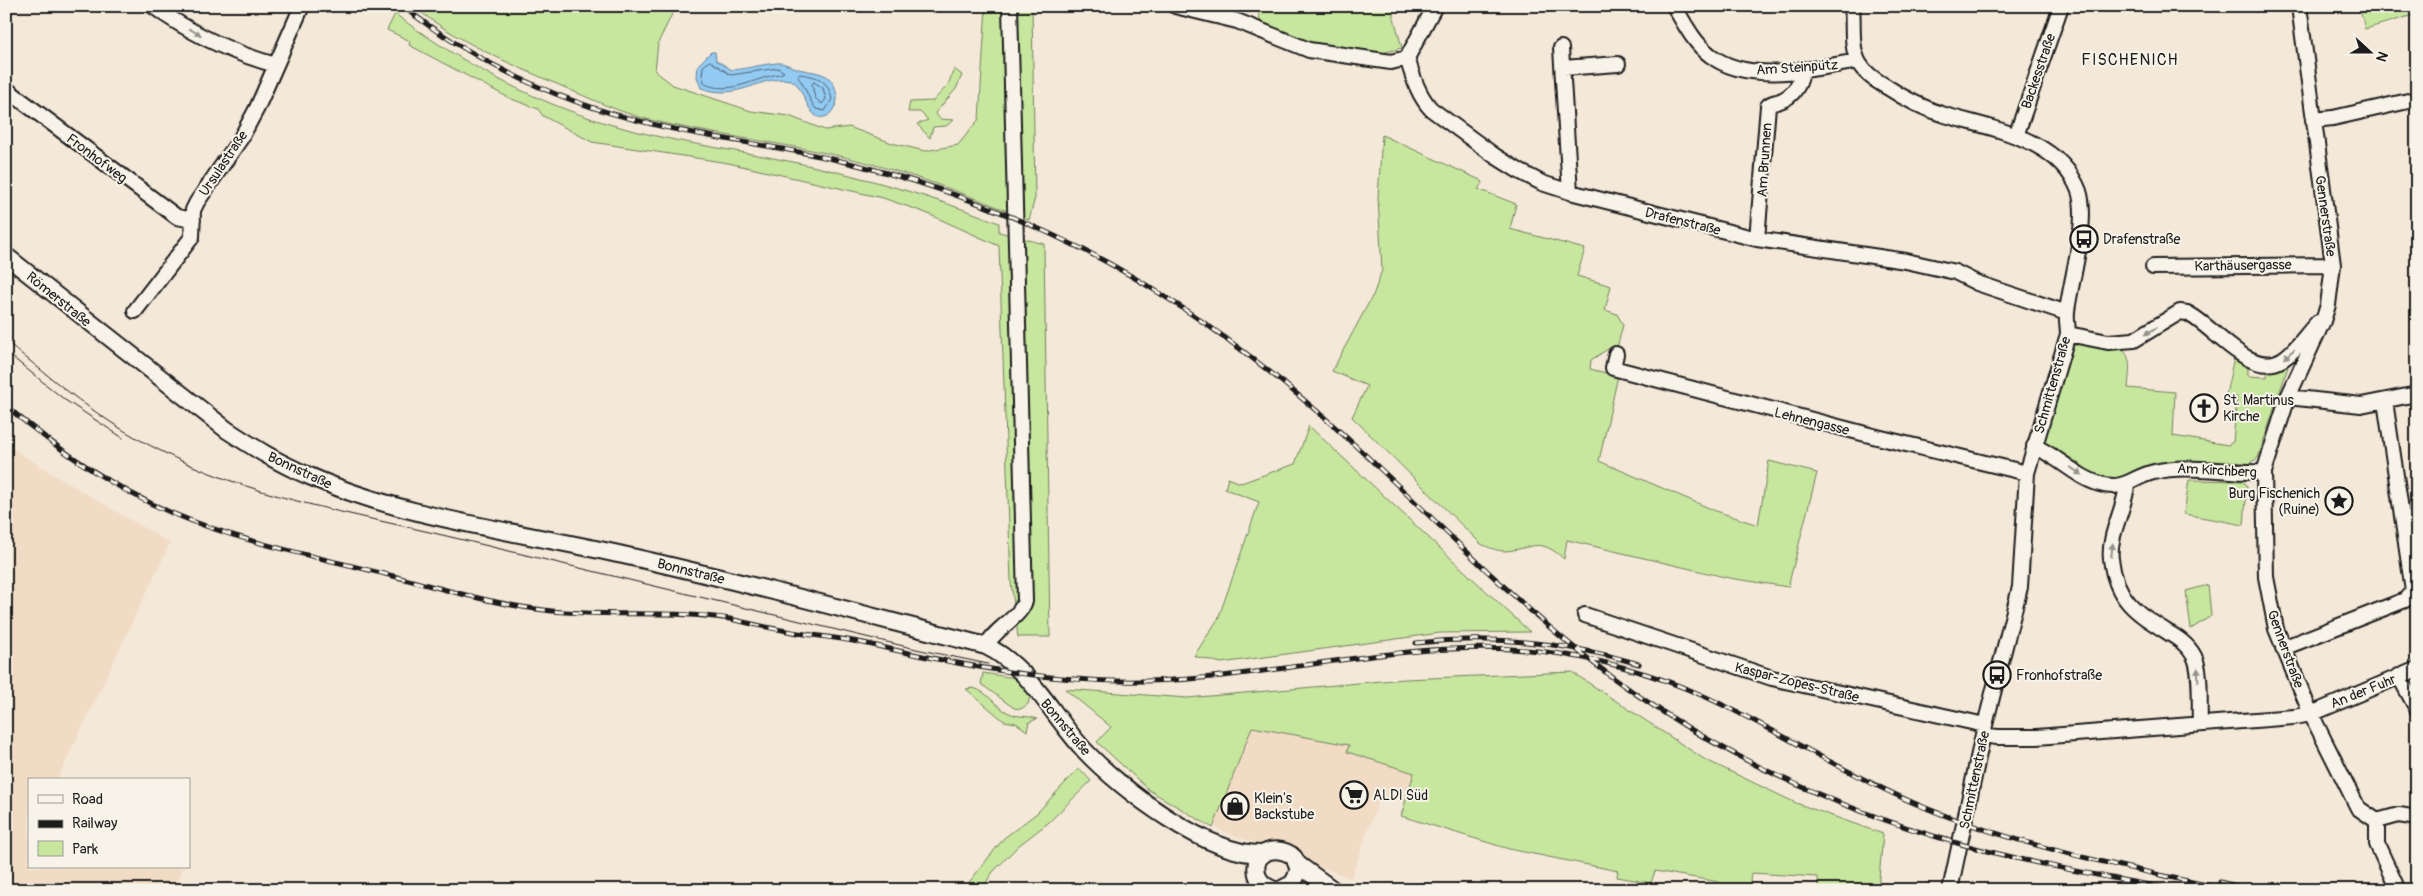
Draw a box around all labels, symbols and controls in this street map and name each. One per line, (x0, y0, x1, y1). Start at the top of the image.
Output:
one-way arrow (188, 27, 201, 36)
north arrow (2346, 28, 2396, 78)
street label: Backesstraße (2018, 31, 2059, 111)
text: N (2372, 49, 2391, 64)
district label: FISCHENICH (2081, 50, 2179, 70)
street label: Am Steinpütz (1756, 56, 1839, 79)
street label: Am Brunnen (1753, 122, 1776, 198)
street label: Ursulastraße (195, 127, 252, 199)
street label: Fronhofweg (63, 130, 130, 187)
street label: Gennerstraße (2311, 174, 2340, 258)
street label: Drafenstraße (1643, 204, 1723, 239)
bus stop icon: Drafenstraße (2069, 224, 2099, 254)
place label: Drafenstraße (2103, 231, 2180, 248)
street label: Karthäusergasse (2194, 256, 2292, 275)
street label: Römerstraße (23, 268, 94, 331)
one-way arrow (2144, 326, 2157, 335)
street label: Schmittenstraße (2030, 335, 2074, 436)
one-way arrow (2283, 348, 2295, 360)
place label: St. Martinus Kirche (2223, 392, 2294, 425)
church icon: St. Martinus Kirche (2189, 393, 2219, 423)
street label: Lehnengasse (1773, 404, 1851, 439)
street label: Bonnstraße (265, 448, 335, 493)
street label: Am Kirchberg (2177, 460, 2257, 481)
one-way arrow (2069, 466, 2082, 476)
place label: Burg Fischenich (Ruine) (2228, 485, 2320, 518)
place icon: Burg Fischenich (Ruine) (2324, 486, 2354, 516)
one-way arrow (2108, 541, 2116, 557)
street label: Bonnstraße (655, 555, 726, 588)
street label: Gennerstraße (2264, 608, 2308, 691)
street label: Kaspar-Zopes-Straße (1733, 659, 1861, 706)
bus stop icon: Fronhofstraße (1982, 660, 2012, 690)
place label: Fronhofstraße (2016, 667, 2102, 684)
one-way arrow (2193, 667, 2201, 683)
street label: An der Fuhr (2328, 671, 2398, 712)
street label: Bonnstraße (1037, 696, 1094, 759)
street label: Schmittenstraße (1956, 729, 1993, 831)
legend (28, 778, 190, 868)
supermarket icon: ALDI Süd (1339, 780, 1369, 810)
place label: ALDI Süd (1373, 787, 1428, 804)
text: Road (72, 790, 103, 809)
place label: Klein's Backstube (1254, 790, 1314, 823)
shop icon: Klein's Backstube (1220, 791, 1250, 821)
text: Railway (72, 814, 118, 833)
text: Park (72, 840, 99, 859)

